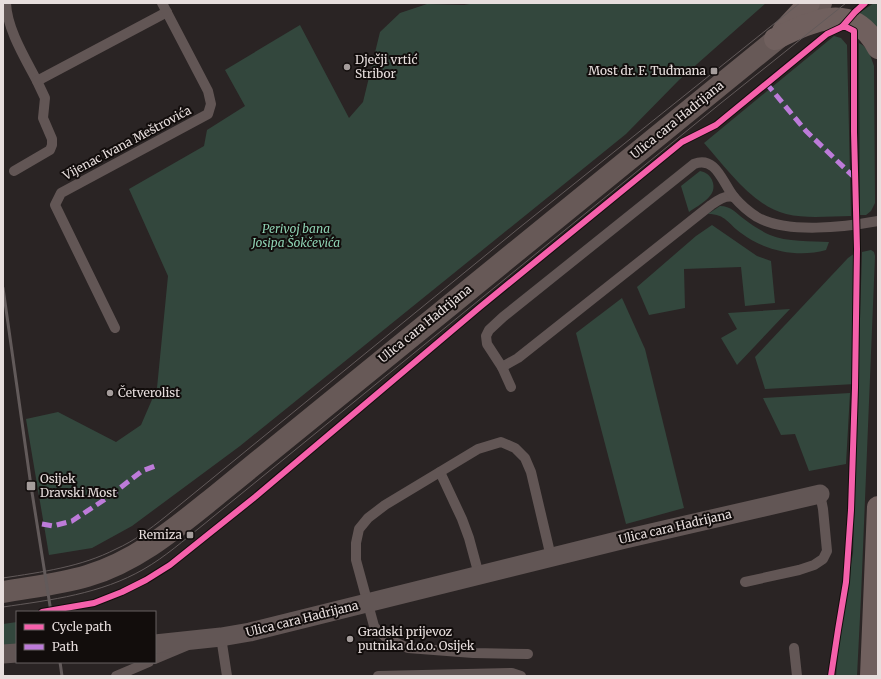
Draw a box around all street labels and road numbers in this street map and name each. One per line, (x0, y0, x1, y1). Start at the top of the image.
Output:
street label: Ulica cara Hadrijana (627, 77, 727, 162)
street label: Vijenac Ivana Meštrovića (59, 102, 194, 183)
street label: Ulica cara Hadrijana (375, 281, 475, 366)
street label: Ulica cara Hadrijana (617, 506, 733, 547)
street label: Ulica cara Hadrijana (244, 597, 360, 640)

